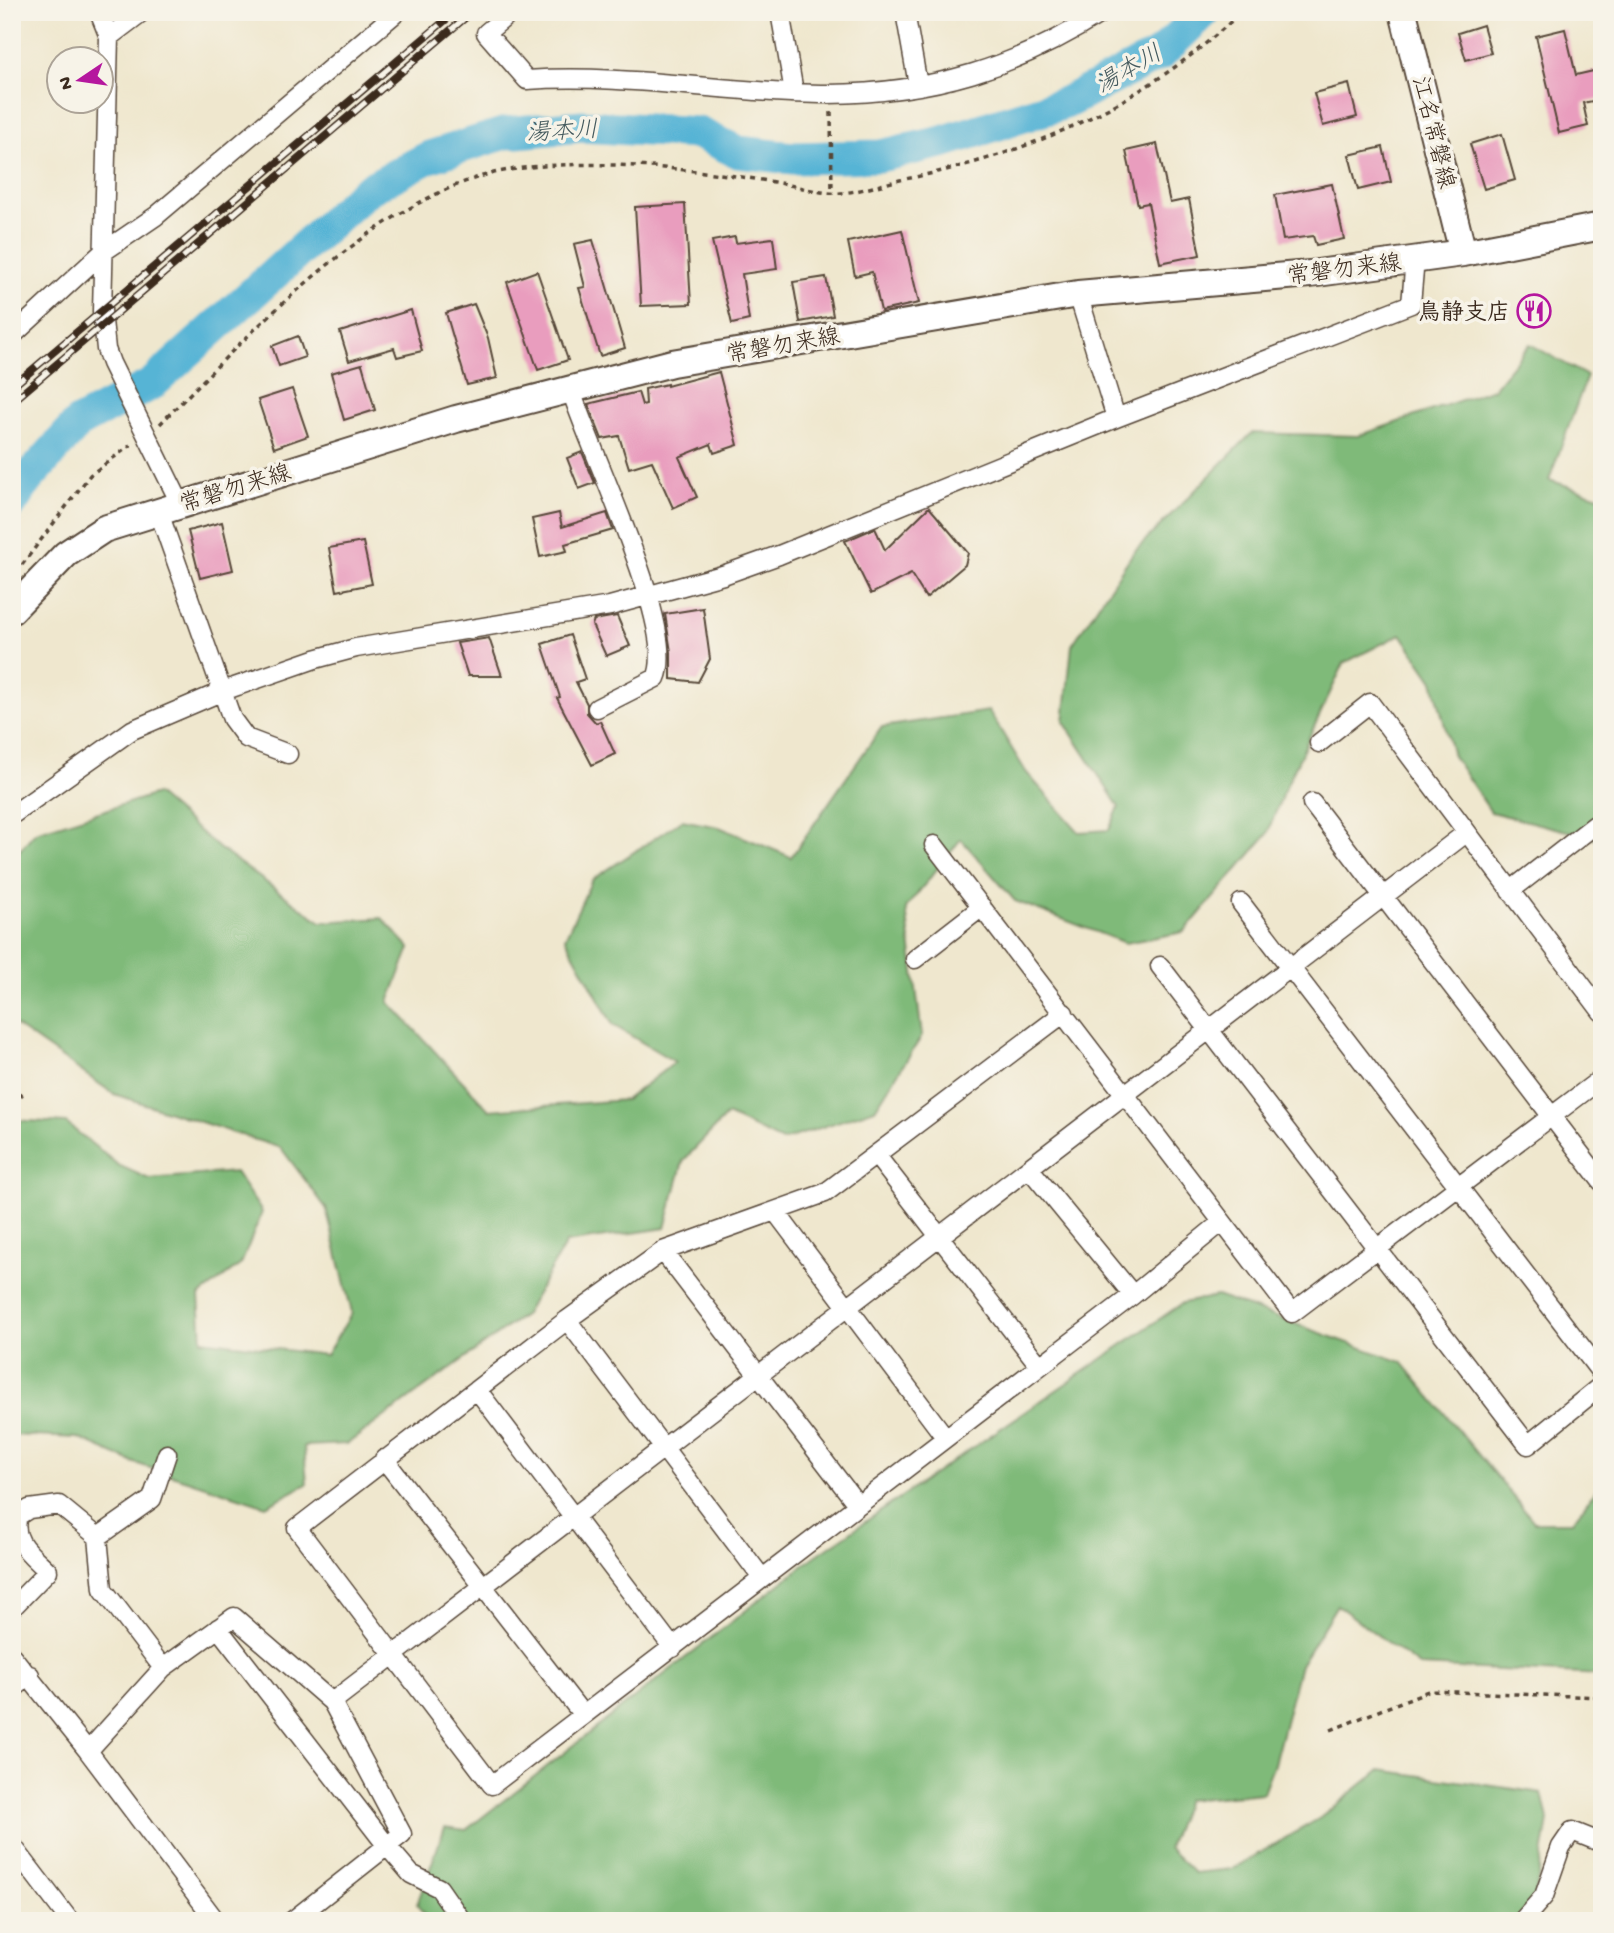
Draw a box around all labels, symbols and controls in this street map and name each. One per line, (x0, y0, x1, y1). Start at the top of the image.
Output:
water label: 湯本川 (1091, 40, 1168, 102)
north arrow (46, 46, 116, 116)
text: N (54, 74, 79, 92)
street label: 江名常磐線 (1405, 74, 1460, 192)
water label: 湯本川 (525, 116, 599, 150)
street label: 常磐勿来線 (1286, 250, 1403, 292)
restaurant icon: 鳥静支店 (1515, 292, 1553, 330)
place label: 鳥静支店 (1418, 299, 1510, 328)
street label: 常磐勿来線 (724, 323, 843, 371)
street label: 常磐勿来線 (177, 460, 295, 520)

